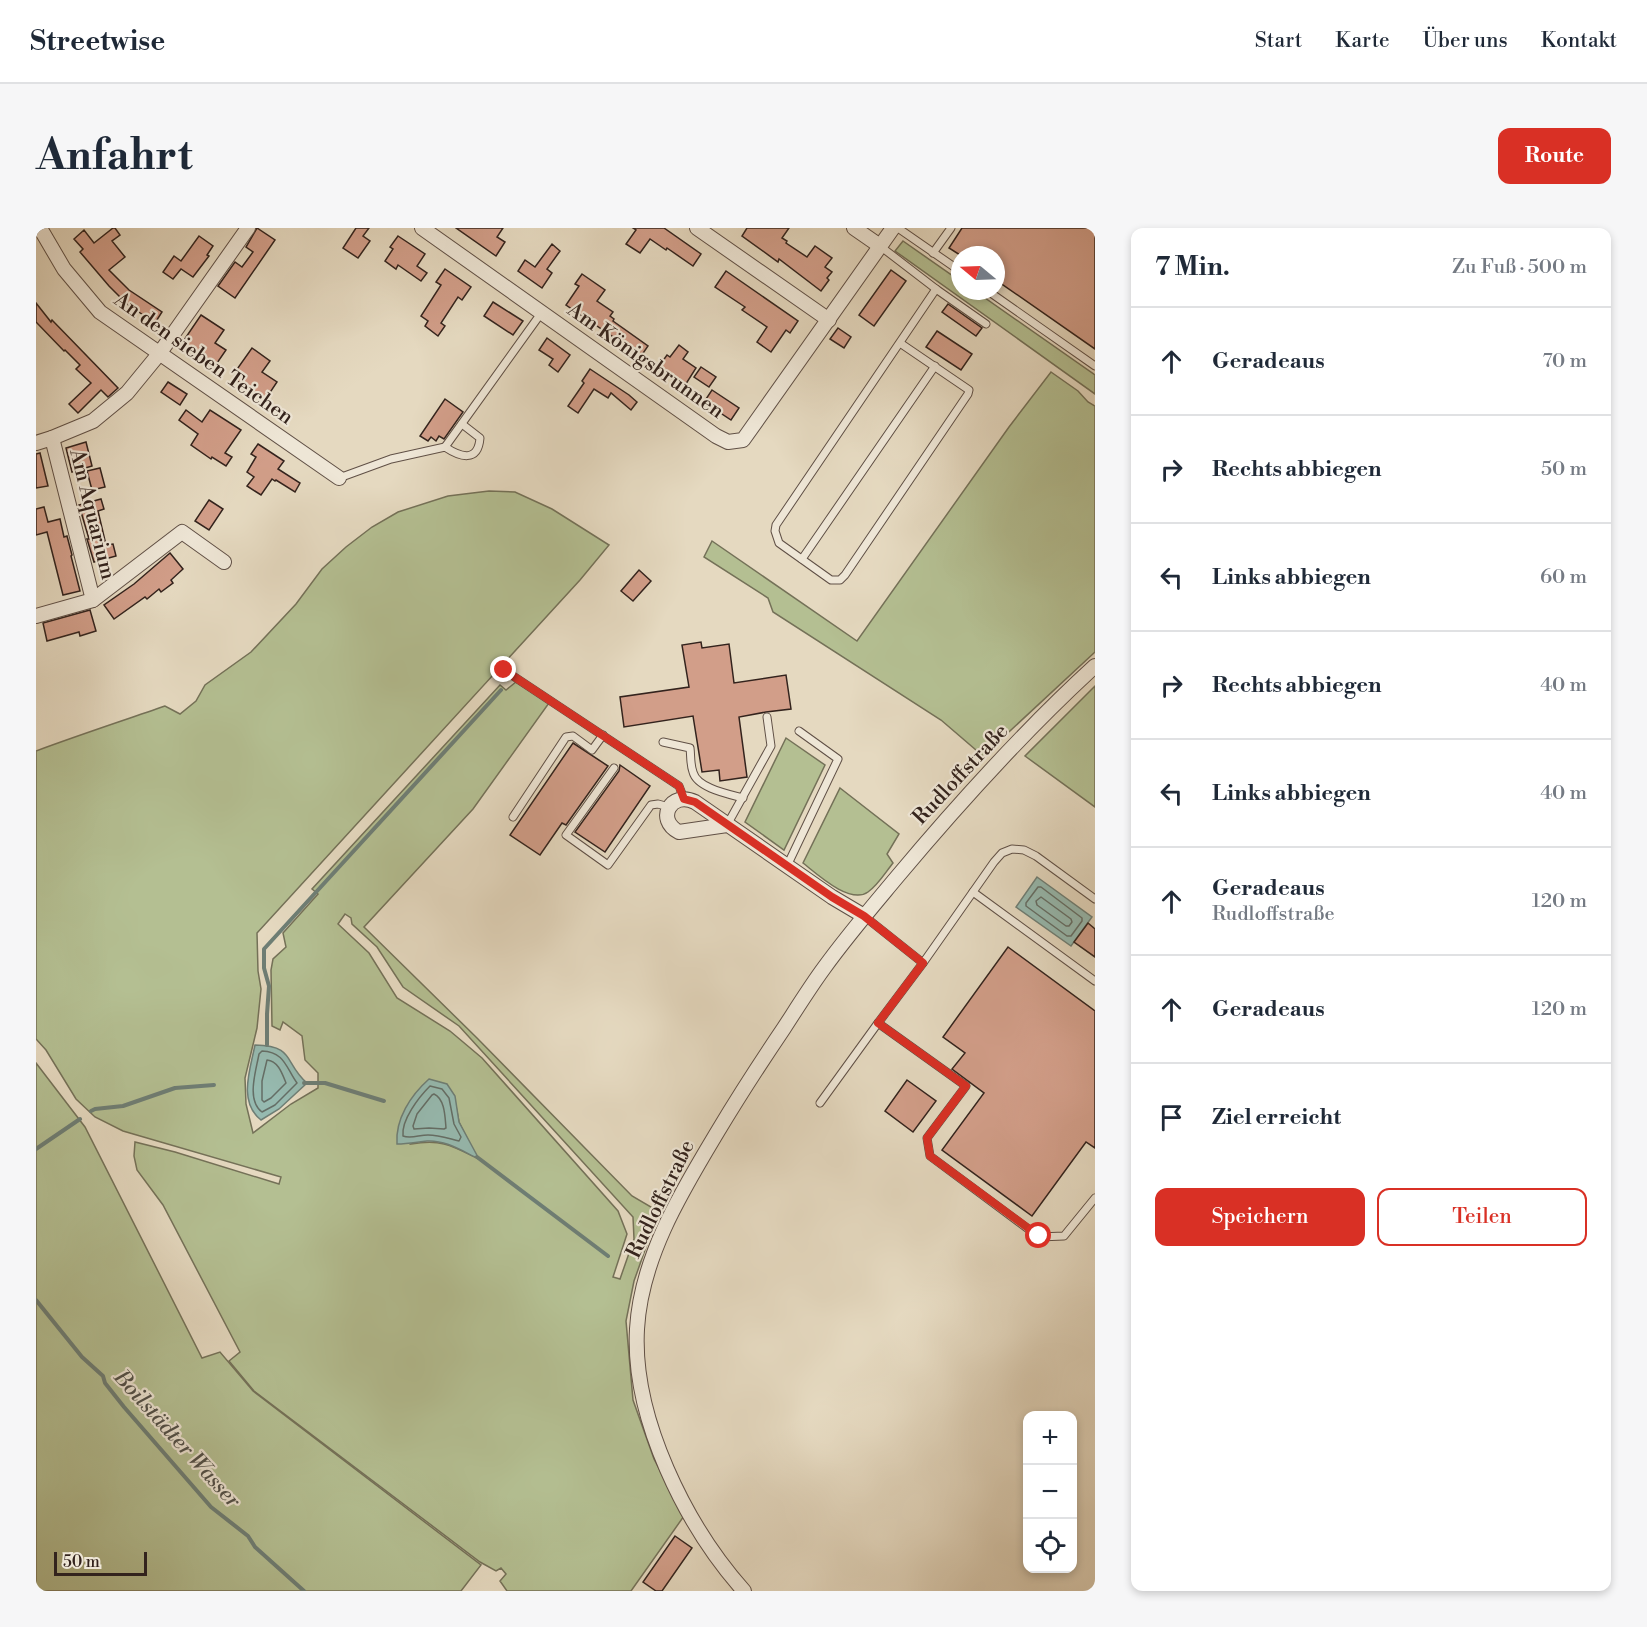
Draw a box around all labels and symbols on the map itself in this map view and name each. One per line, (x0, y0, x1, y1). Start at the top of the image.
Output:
north arrow (951, 246, 1005, 300)
street label: An den sieben Teichen (108, 286, 299, 431)
street label: Am Königsbrunnen (561, 296, 729, 425)
street label: Am Aquarium (63, 445, 121, 582)
route end (490, 656, 516, 682)
street label: Rudloffstraße (907, 719, 1014, 831)
street label: Rudloffstraße (621, 1136, 701, 1263)
route start (1025, 1222, 1051, 1248)
water label: Boilstädter Wasser (107, 1364, 247, 1514)
scale bar (54, 1549, 147, 1576)

